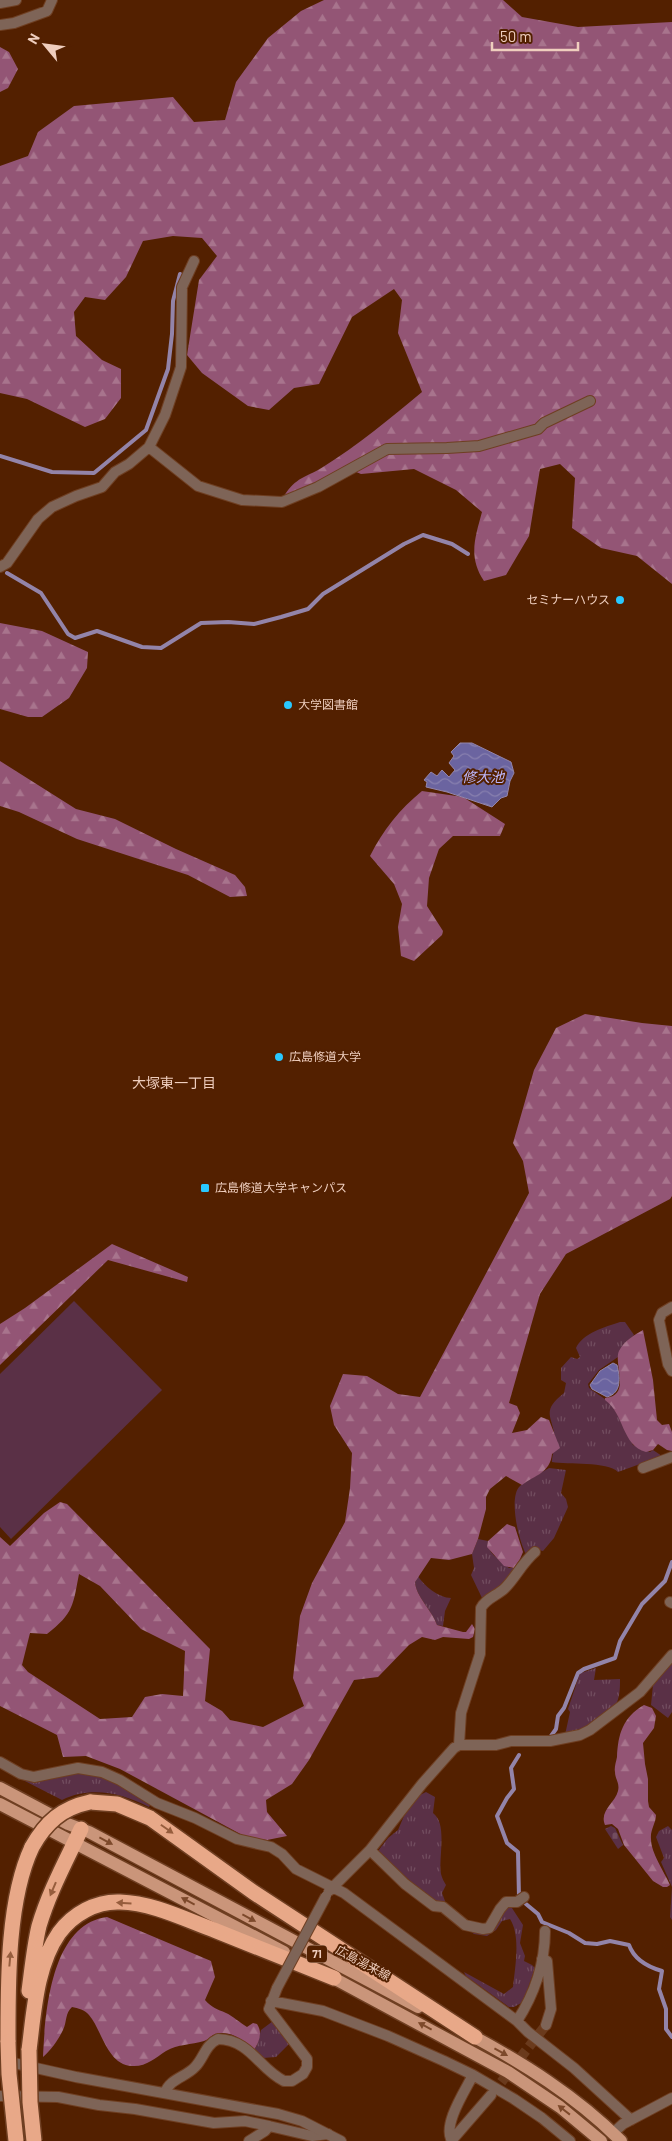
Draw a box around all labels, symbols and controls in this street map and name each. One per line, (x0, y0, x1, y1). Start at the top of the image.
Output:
north arrow (20, 20, 70, 70)
scale bar (492, 20, 578, 52)
text: 50 m (500, 27, 532, 45)
text: N (24, 30, 43, 47)
place label: セミナーハウス (526, 592, 610, 606)
marker: セミナーハウス (614, 594, 626, 606)
place label: 大学図書館 (298, 697, 358, 711)
marker: 大学図書館 (282, 699, 294, 711)
water label: 修大池 (462, 768, 506, 785)
place label: 広島修道大学 (289, 1049, 361, 1063)
marker: 広島修道大学 (273, 1051, 285, 1063)
district label: 大塚東一丁目 (132, 1074, 216, 1091)
place label: 広島修道大学キャンパス (215, 1180, 347, 1194)
marker: 広島修道大学キャンパス (199, 1182, 211, 1194)
one-way arrow (161, 1824, 174, 1834)
one-way arrow (99, 1837, 113, 1845)
one-way arrow (48, 1882, 56, 1896)
one-way arrow (181, 1897, 196, 1905)
one-way arrow (116, 1898, 132, 1906)
one-way arrow (243, 1913, 256, 1922)
street label: 広島湯来線 (334, 1942, 393, 1982)
road number: 71 (307, 1946, 327, 1962)
one-way arrow (7, 1950, 15, 1966)
one-way arrow (417, 2022, 432, 2030)
one-way arrow (493, 2048, 508, 2056)
one-way arrow (558, 2104, 571, 2115)

